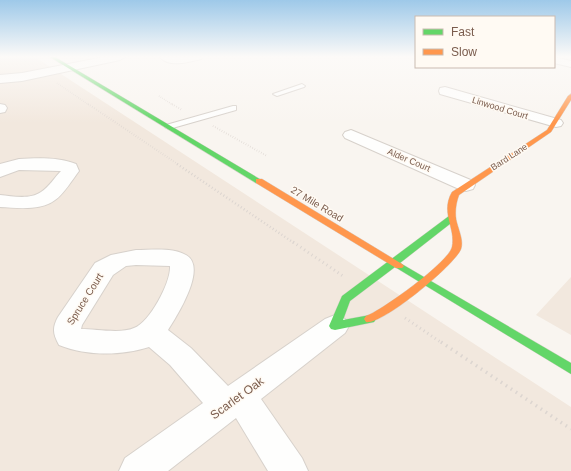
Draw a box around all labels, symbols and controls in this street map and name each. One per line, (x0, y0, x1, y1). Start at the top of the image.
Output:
legend (415, 16, 555, 68)
text: Fast (451, 25, 475, 39)
text: Slow (451, 45, 477, 59)
street label: Linwood Court (471, 95, 530, 121)
street label: Bard Lane (489, 141, 529, 173)
street label: Alder Court (386, 147, 432, 174)
street label: 27 Mile Road (289, 184, 345, 224)
street label: Spruce Court (65, 271, 105, 327)
street label: Scarlet Oak (208, 373, 267, 422)

